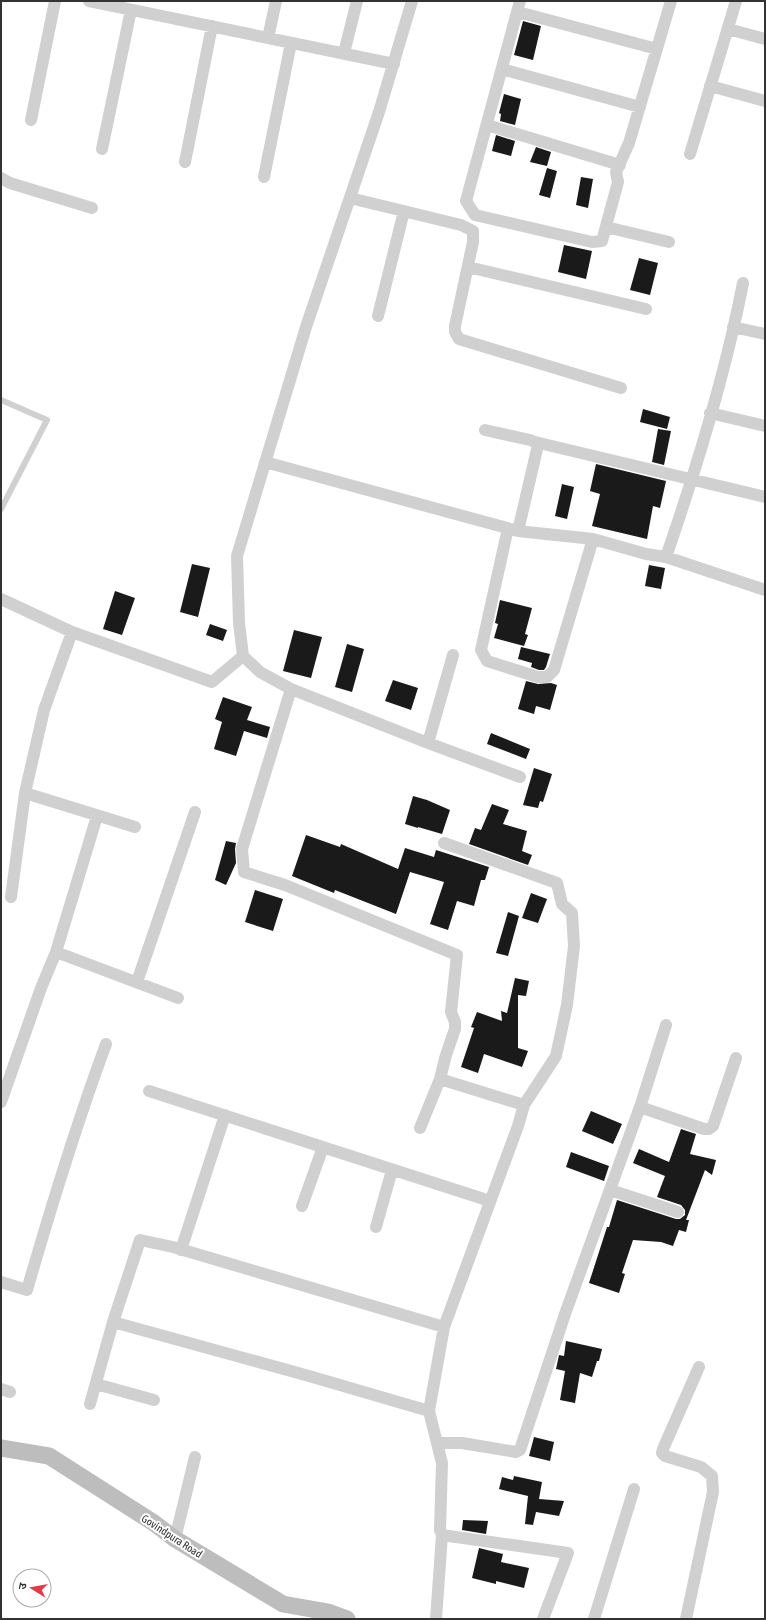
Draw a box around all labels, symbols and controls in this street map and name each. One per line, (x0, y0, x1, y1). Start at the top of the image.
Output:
street label: Govindpura Road (140, 1512, 204, 1560)
north arrow (12, 1568, 52, 1608)
text: उ (16, 1581, 29, 1590)

